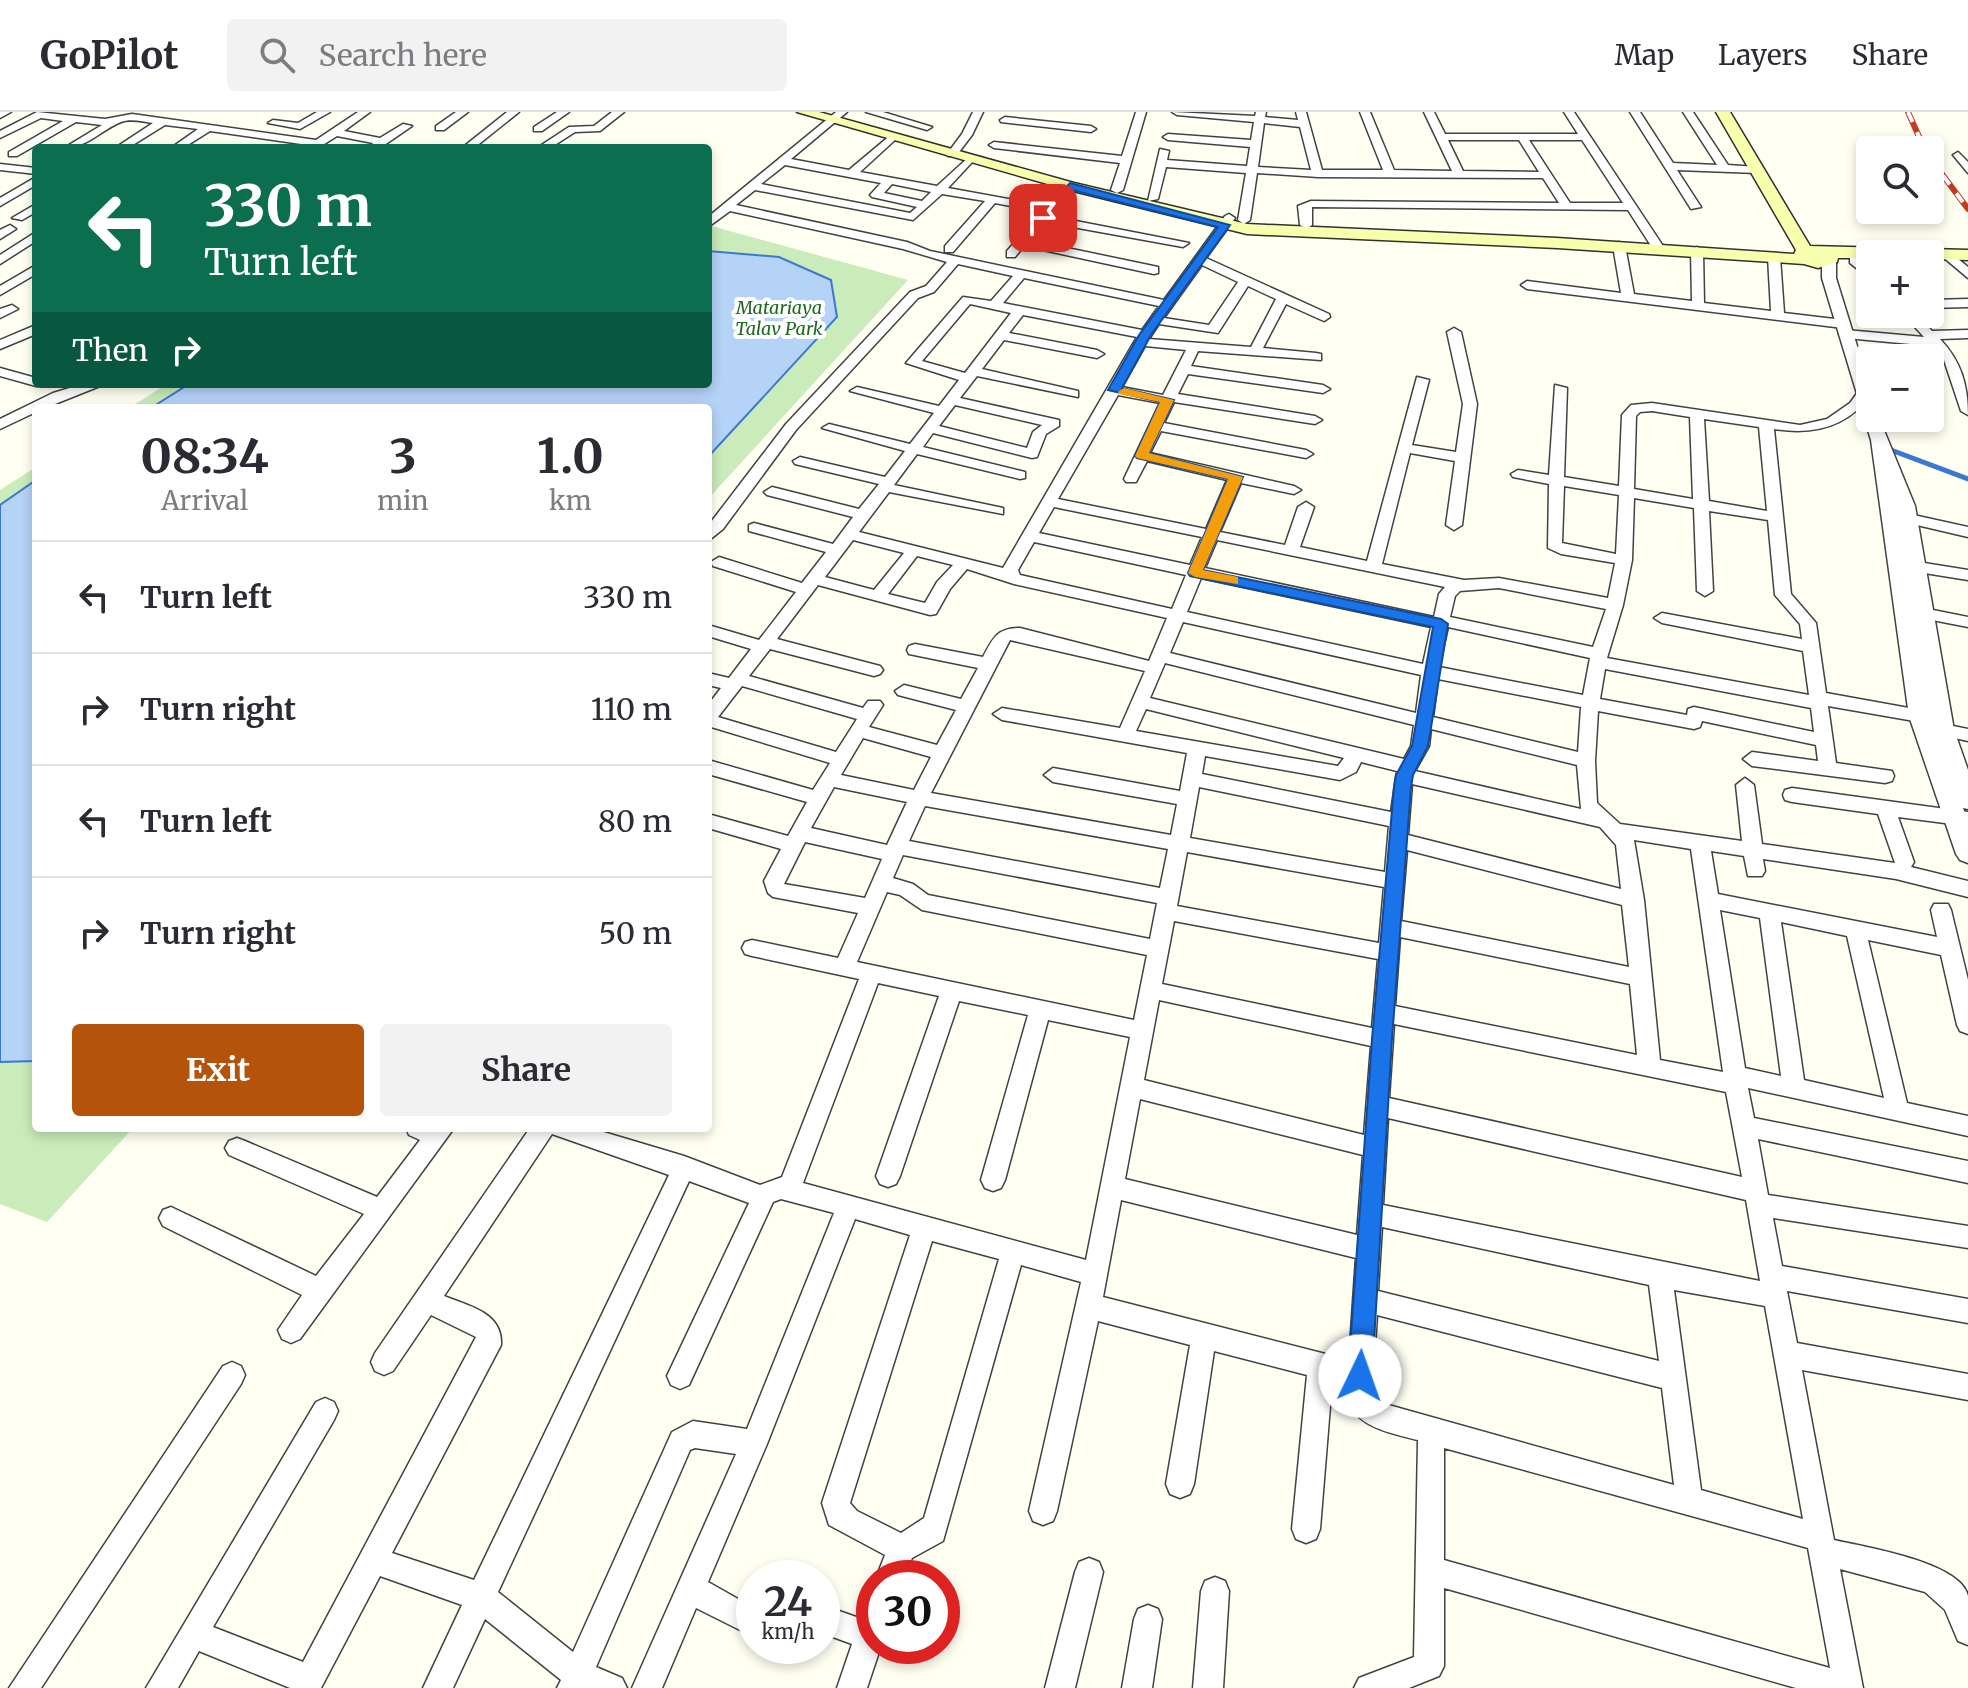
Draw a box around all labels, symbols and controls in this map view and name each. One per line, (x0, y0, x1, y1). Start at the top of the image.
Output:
search box (227, 19, 787, 91)
text: GoPilot (40, 32, 179, 79)
icon: search (255, 33, 299, 77)
text: Search here (319, 36, 487, 74)
text: Map (1614, 37, 1674, 73)
text: Layers (1718, 37, 1807, 73)
text: Share (1851, 37, 1928, 73)
map controls (1856, 136, 1944, 432)
button: search (1856, 136, 1944, 224)
text: 330 m (204, 171, 372, 241)
icon: left (72, 176, 176, 280)
pin (1009, 184, 1077, 252)
icon: arrive (1021, 196, 1065, 240)
text: Turn left (204, 240, 358, 285)
button: + (1856, 240, 1944, 328)
park label: Matariaya Talav Park (735, 296, 823, 340)
icon: right (164, 328, 208, 372)
text: Then (72, 331, 148, 369)
button: − (1856, 344, 1944, 432)
text: 08:34 (140, 426, 269, 486)
text: 3 (389, 426, 417, 486)
text: 1.0 (537, 426, 604, 486)
text: Arrival (161, 484, 248, 517)
text: min (377, 484, 429, 517)
text: km (549, 484, 591, 517)
icon: left (72, 575, 116, 619)
text: Turn left (140, 578, 272, 616)
text: 330 m (583, 578, 672, 616)
icon: right (72, 687, 116, 731)
text: Turn right (140, 690, 296, 728)
text: 110 m (591, 690, 672, 728)
icon: left (72, 799, 116, 843)
text: Turn left (140, 802, 272, 840)
text: 80 m (598, 802, 672, 840)
icon: right (72, 911, 116, 955)
text: Turn right (140, 914, 296, 952)
text: 50 m (599, 914, 672, 952)
button: Exit (72, 1024, 364, 1116)
button: Share (380, 1024, 672, 1116)
position arrow (1318, 1334, 1402, 1418)
speed limit sign: 30 (856, 1560, 960, 1664)
text: 24 (764, 1577, 812, 1627)
text: km/h (762, 1619, 814, 1644)

